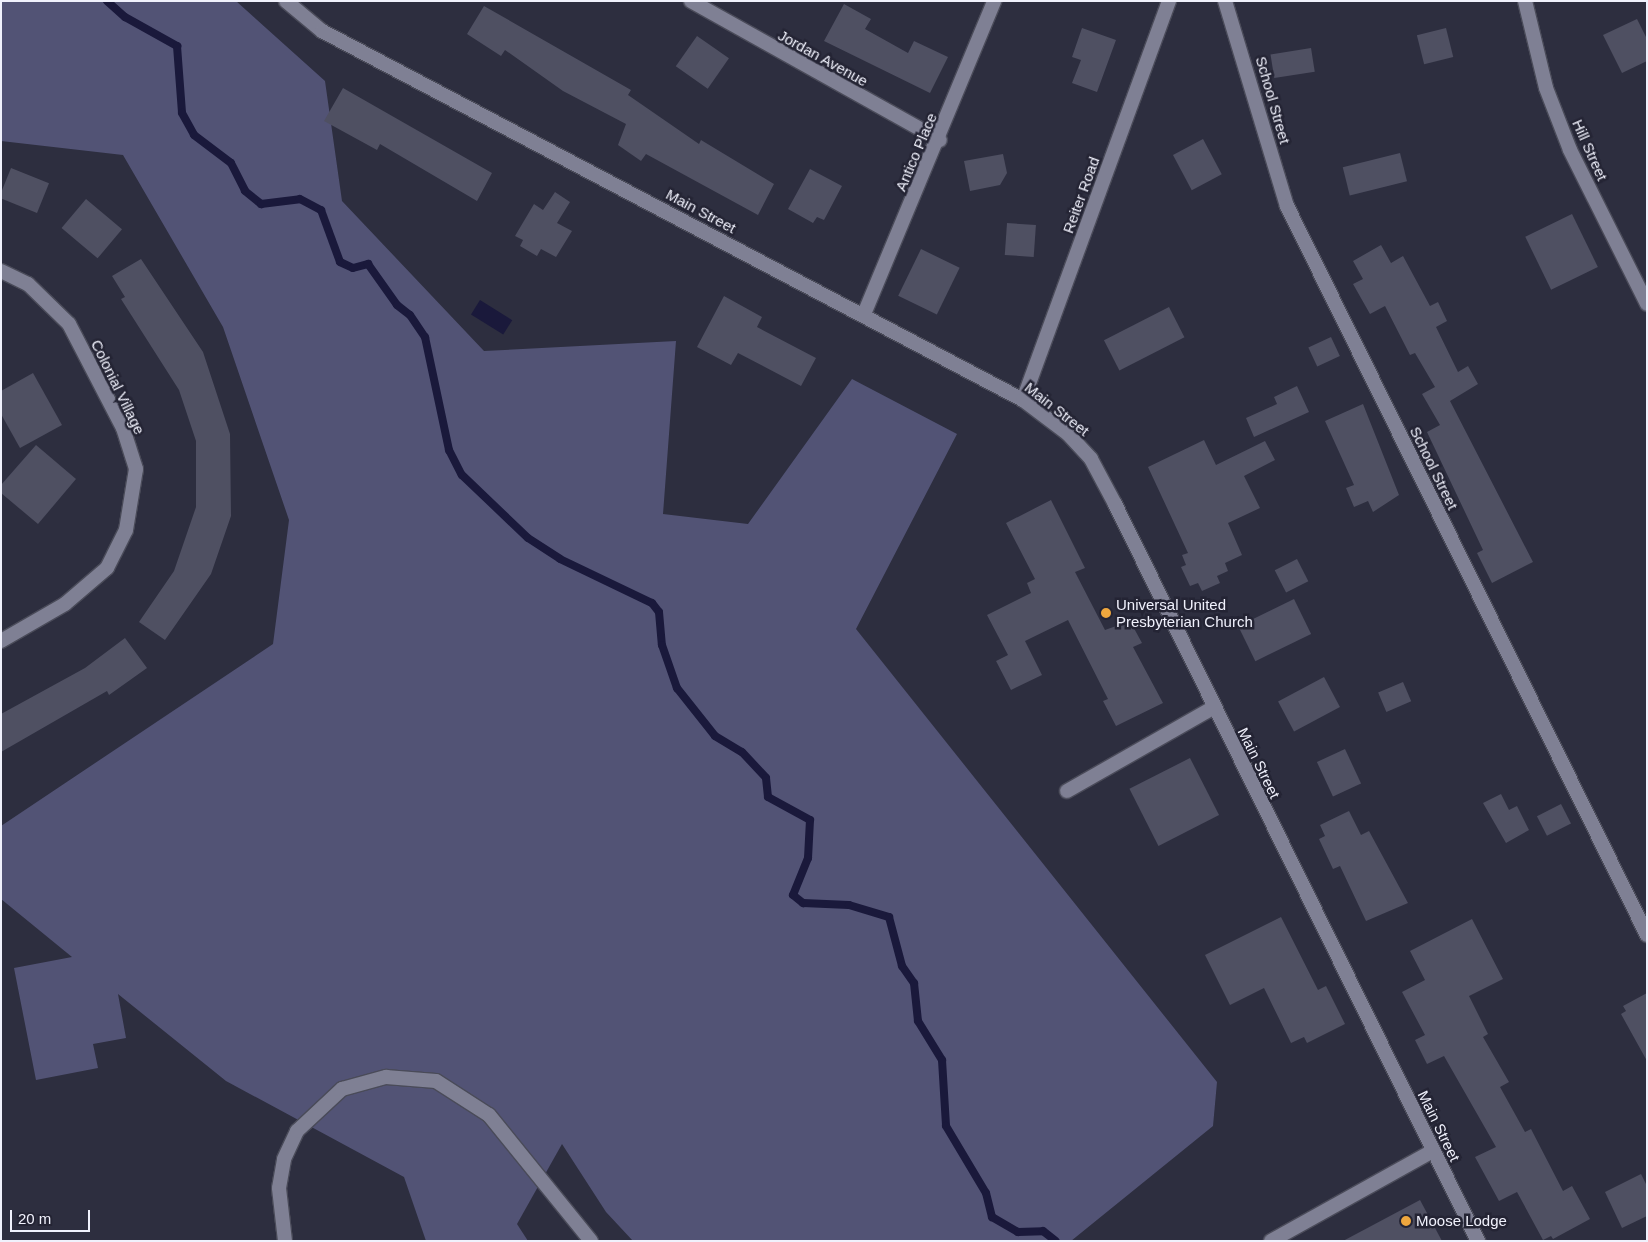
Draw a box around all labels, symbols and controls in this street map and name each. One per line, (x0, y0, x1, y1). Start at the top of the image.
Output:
street label: Jordan Avenue (775, 26, 871, 90)
street label: School Street (1252, 54, 1294, 146)
street label: Antico Place (891, 110, 941, 194)
street label: Hill Street (1569, 117, 1611, 183)
street label: Reiter Road (1059, 154, 1103, 236)
street label: Main Street (663, 185, 739, 237)
street label: Colonial Village (87, 337, 149, 437)
street label: Main Street (1021, 378, 1093, 440)
street label: School Street (1406, 424, 1462, 512)
place label: Universal United Presbyterian Church (1116, 595, 1253, 630)
marker: Universal United Presbyterian Church (1100, 607, 1112, 619)
street label: Main Street (1234, 725, 1284, 801)
street label: Main Street (1414, 1088, 1464, 1164)
scale bar (12, 1200, 92, 1232)
text: 20 m (18, 1210, 51, 1227)
place label: Moose Lodge (1416, 1212, 1507, 1230)
marker: Moose Lodge (1400, 1215, 1412, 1227)

